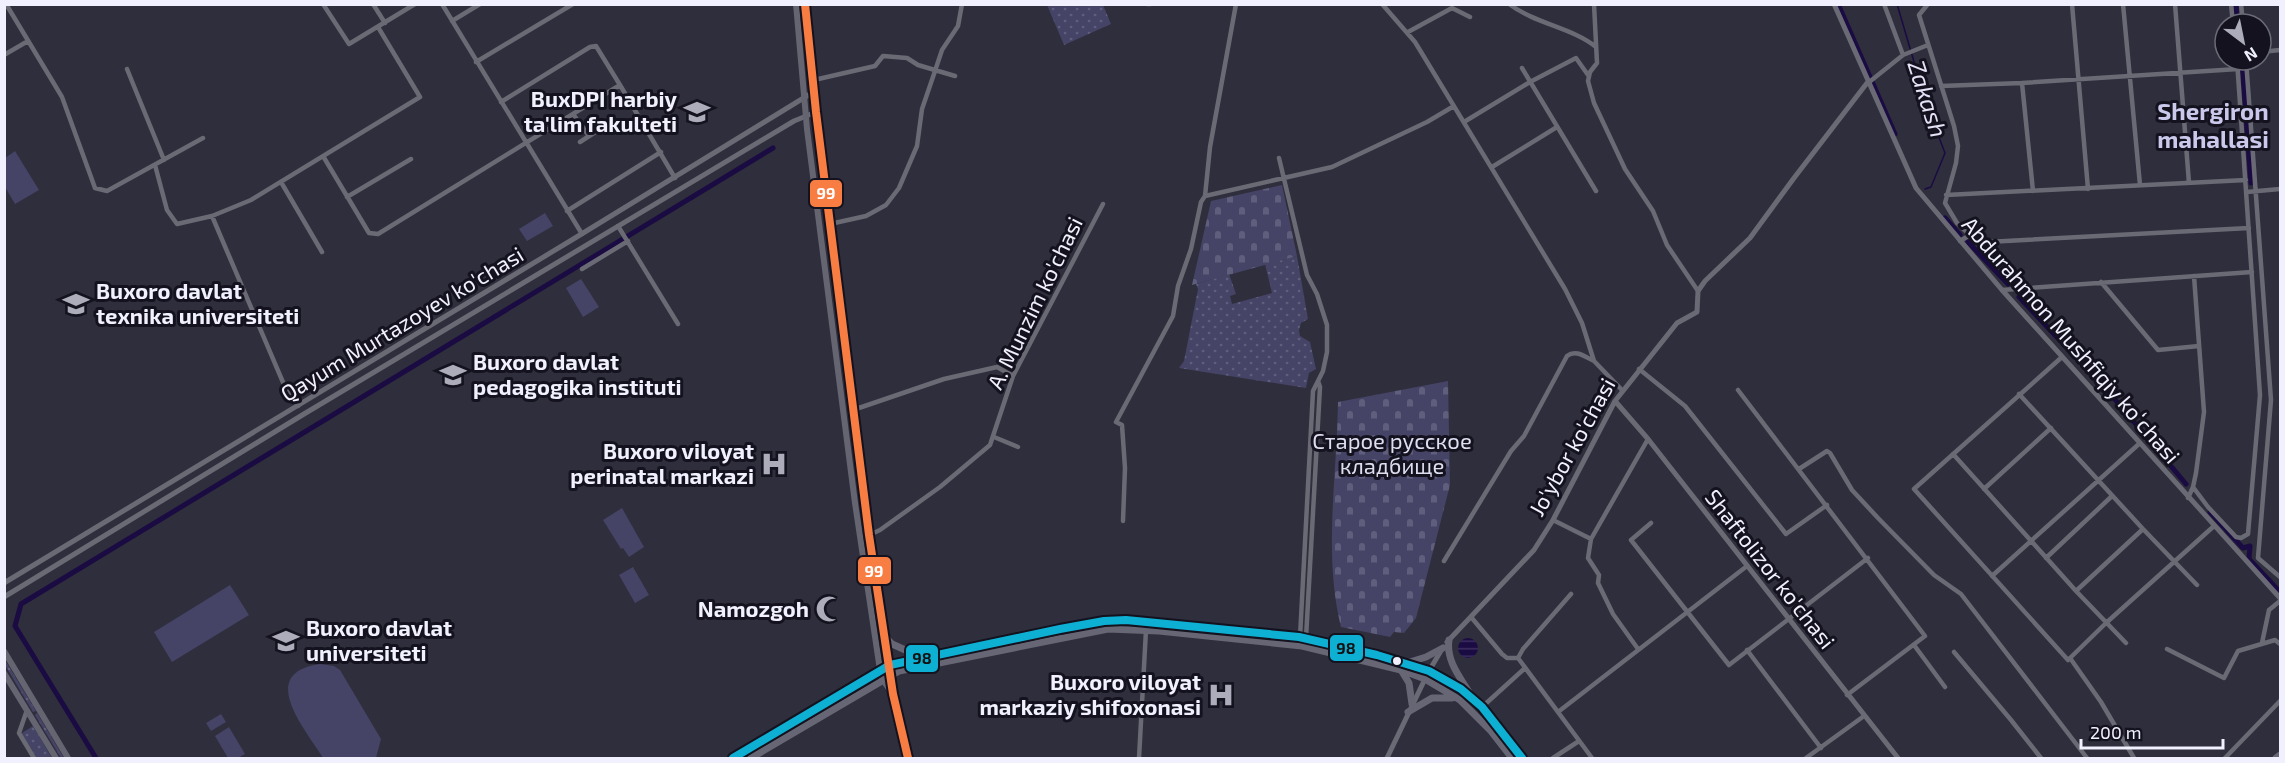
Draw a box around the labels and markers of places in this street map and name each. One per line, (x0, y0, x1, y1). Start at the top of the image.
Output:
place label: BuxDPI harbiy ta'lim fakulteti (524, 85, 678, 136)
school or university icon: BuxDPI harbiy ta'lim fakulteti (682, 97, 712, 127)
place label: Buxoro davlat texnika universiteti (96, 277, 299, 328)
school or university icon: Buxoro davlat texnika universiteti (61, 289, 91, 319)
place label: Buxoro davlat pedagogika instituti (473, 348, 682, 399)
school or university icon: Buxoro davlat pedagogika instituti (438, 360, 468, 390)
place label: Buxoro viloyat perinatal markazi (570, 437, 754, 488)
hospital icon: Buxoro viloyat perinatal markazi (759, 449, 789, 479)
mosque icon: Namozgoh (814, 594, 844, 624)
place label: Namozgoh (698, 595, 809, 621)
place label: Buxoro davlat universiteti (306, 614, 452, 665)
school or university icon: Buxoro davlat universiteti (271, 626, 301, 656)
unlabelled marker (1391, 655, 1403, 667)
place label: Buxoro viloyat markaziy shifoxonasi (979, 668, 1201, 720)
hospital icon: Buxoro viloyat markaziy shifoxonasi (1206, 680, 1236, 710)

